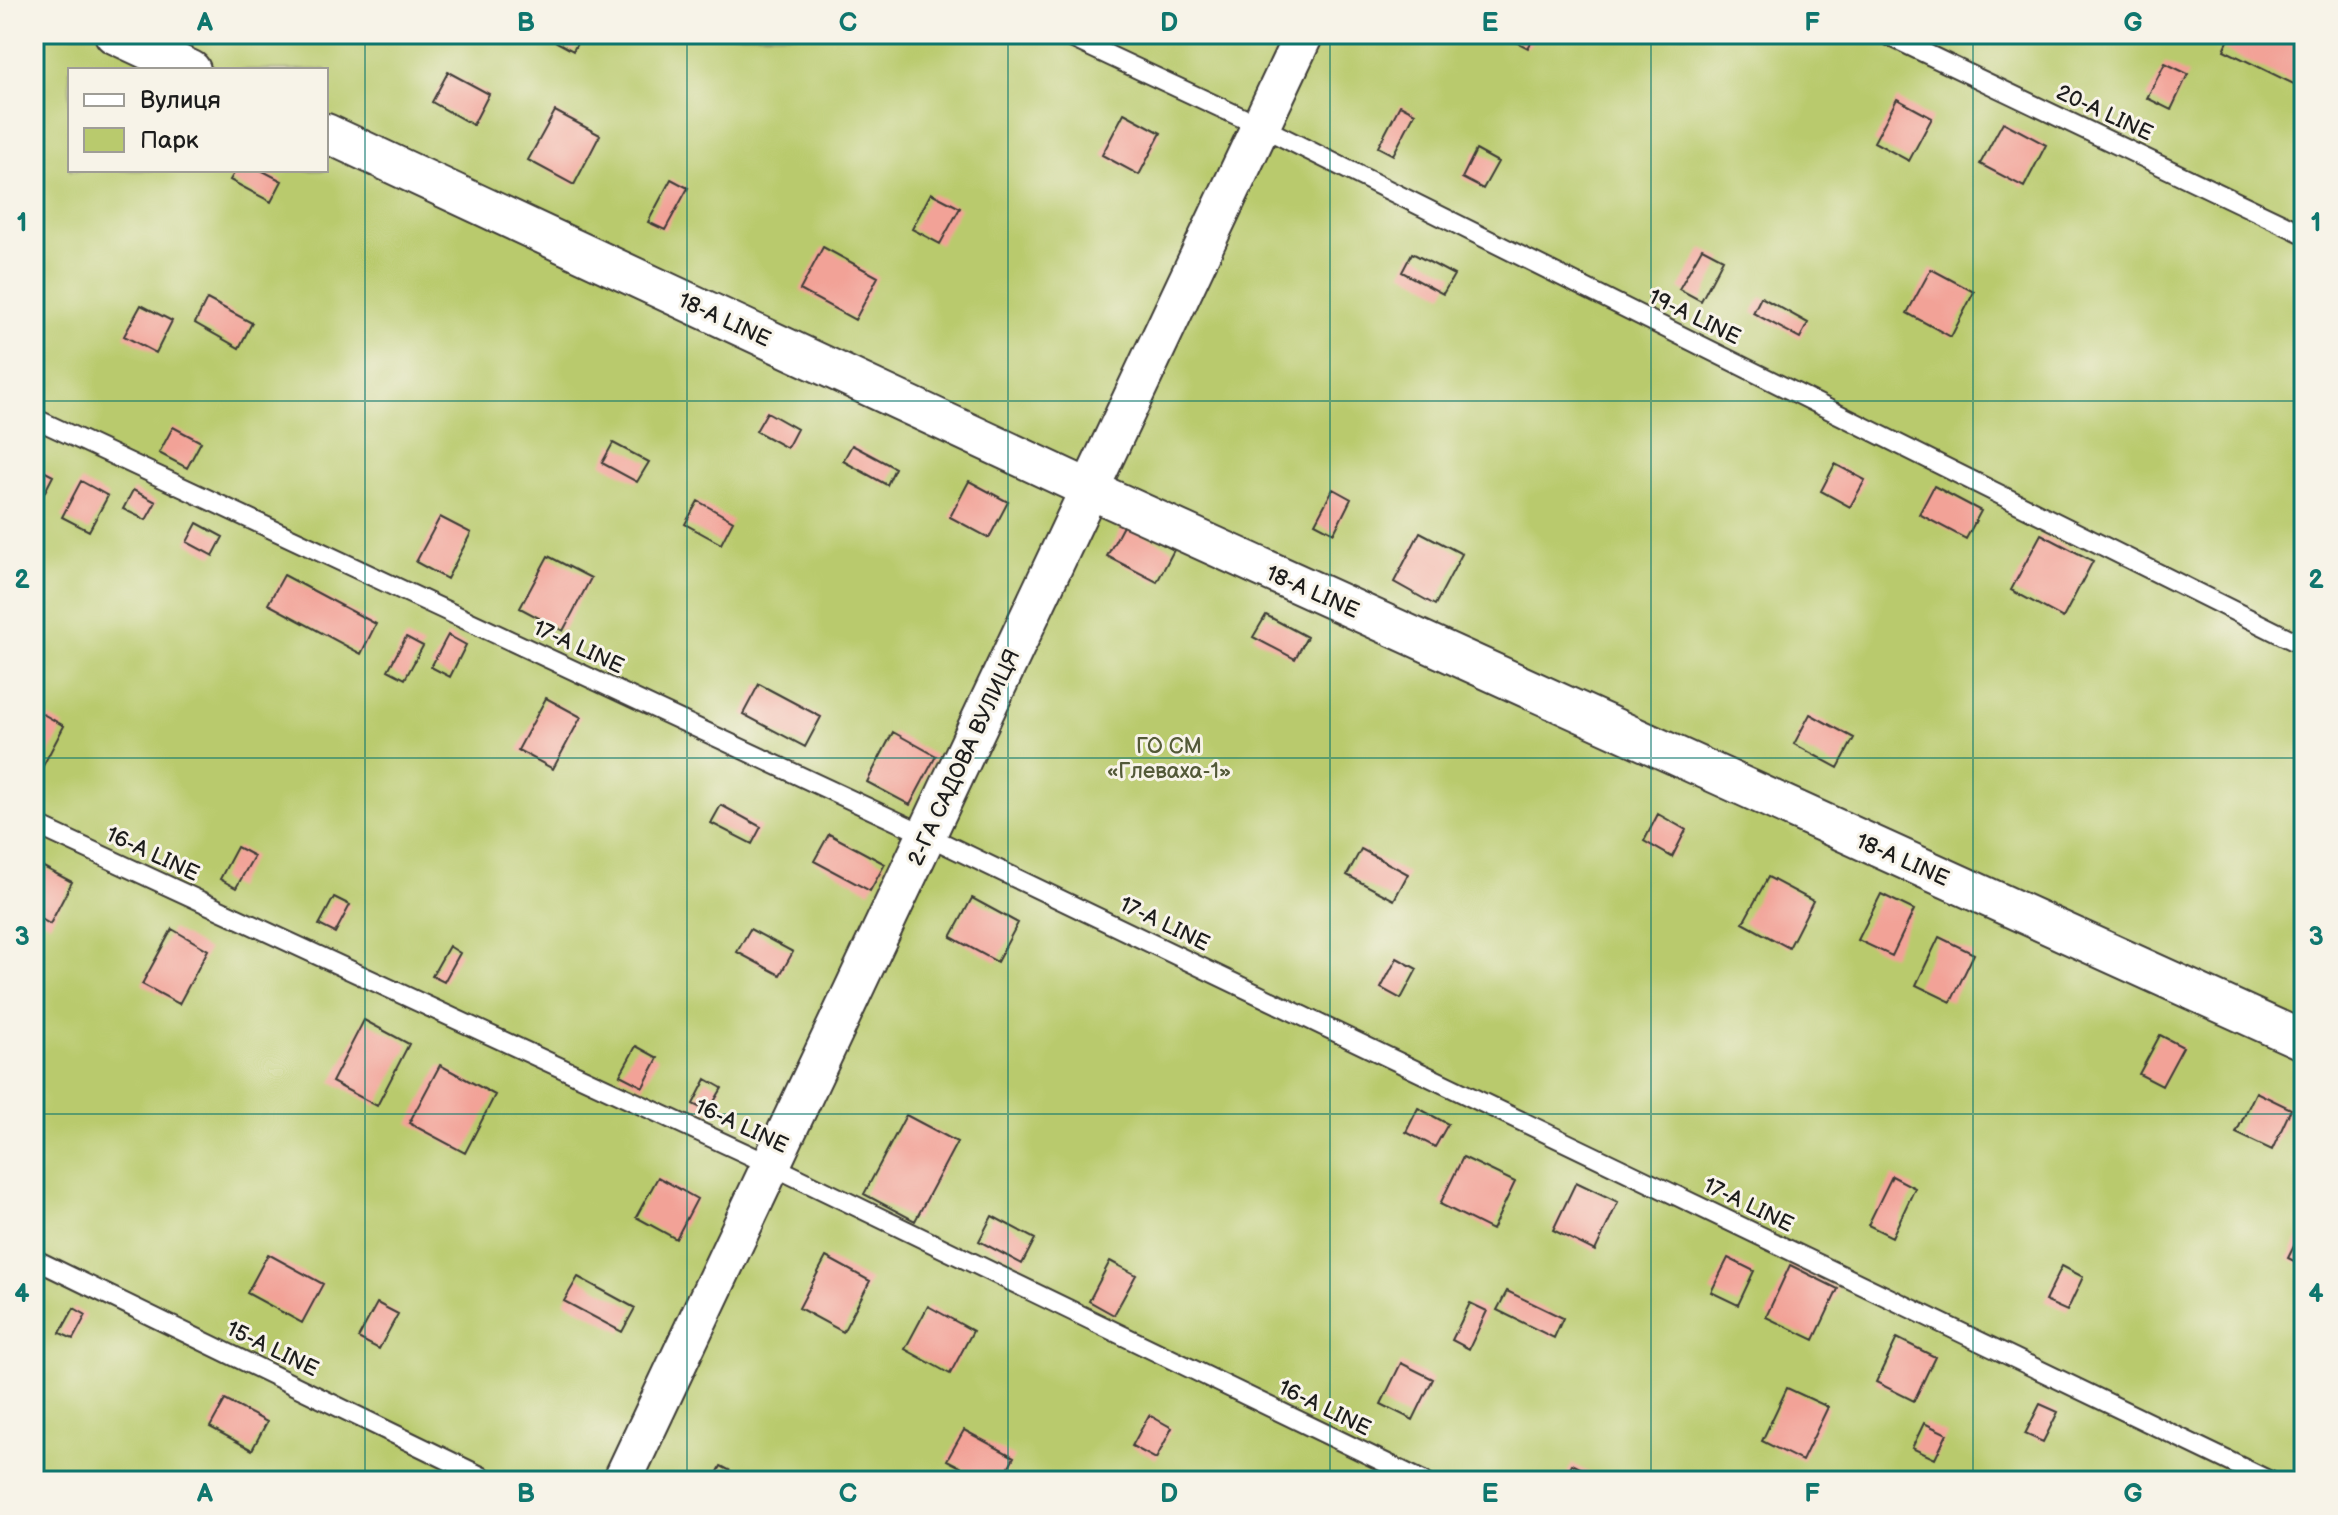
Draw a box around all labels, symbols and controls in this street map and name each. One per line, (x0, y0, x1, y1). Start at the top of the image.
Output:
text: A (196, 8, 213, 39)
text: B (517, 8, 535, 39)
text: C (839, 8, 857, 39)
text: D (1160, 8, 1178, 39)
text: E (1482, 8, 1499, 39)
text: F (1804, 8, 1820, 39)
text: G (2123, 8, 2143, 39)
legend (68, 68, 328, 172)
street label: 20-A LINE (2052, 79, 2157, 147)
text: Вулиця (140, 86, 221, 115)
text: Парк (140, 126, 199, 155)
text: 1 (17, 208, 27, 239)
text: 1 (2311, 208, 2321, 239)
street label: 19-A LINE (1644, 284, 1745, 351)
street label: 18-A LINE (674, 287, 775, 354)
street label: 18-A LINE (1262, 560, 1363, 625)
text: 2 (14, 565, 30, 596)
text: 2 (2308, 565, 2324, 596)
street label: 17-A LINE (529, 615, 628, 680)
street label: 2-ГА САДОВА ВУЛИЦЯ (902, 645, 1026, 870)
park label: ГО СМ «Глеваха-1» (1107, 733, 1231, 785)
street label: 16-A LINE (101, 821, 203, 888)
street label: 18-A LINE (1852, 828, 1953, 893)
street label: 17-A LINE (1115, 891, 1214, 958)
text: 3 (14, 922, 30, 953)
text: 3 (2308, 922, 2324, 953)
street label: 16-A LINE (690, 1093, 792, 1160)
street label: 17-A LINE (1699, 1172, 1798, 1239)
text: 4 (14, 1279, 30, 1310)
text: 4 (2308, 1279, 2324, 1310)
street label: 15-A LINE (222, 1316, 323, 1383)
street label: 16-A LINE (1274, 1374, 1375, 1442)
text: A (196, 1479, 213, 1510)
text: B (517, 1479, 535, 1510)
text: C (839, 1479, 857, 1510)
text: D (1160, 1479, 1178, 1510)
text: E (1482, 1479, 1499, 1510)
text: F (1804, 1479, 1820, 1510)
text: G (2123, 1479, 2143, 1510)

